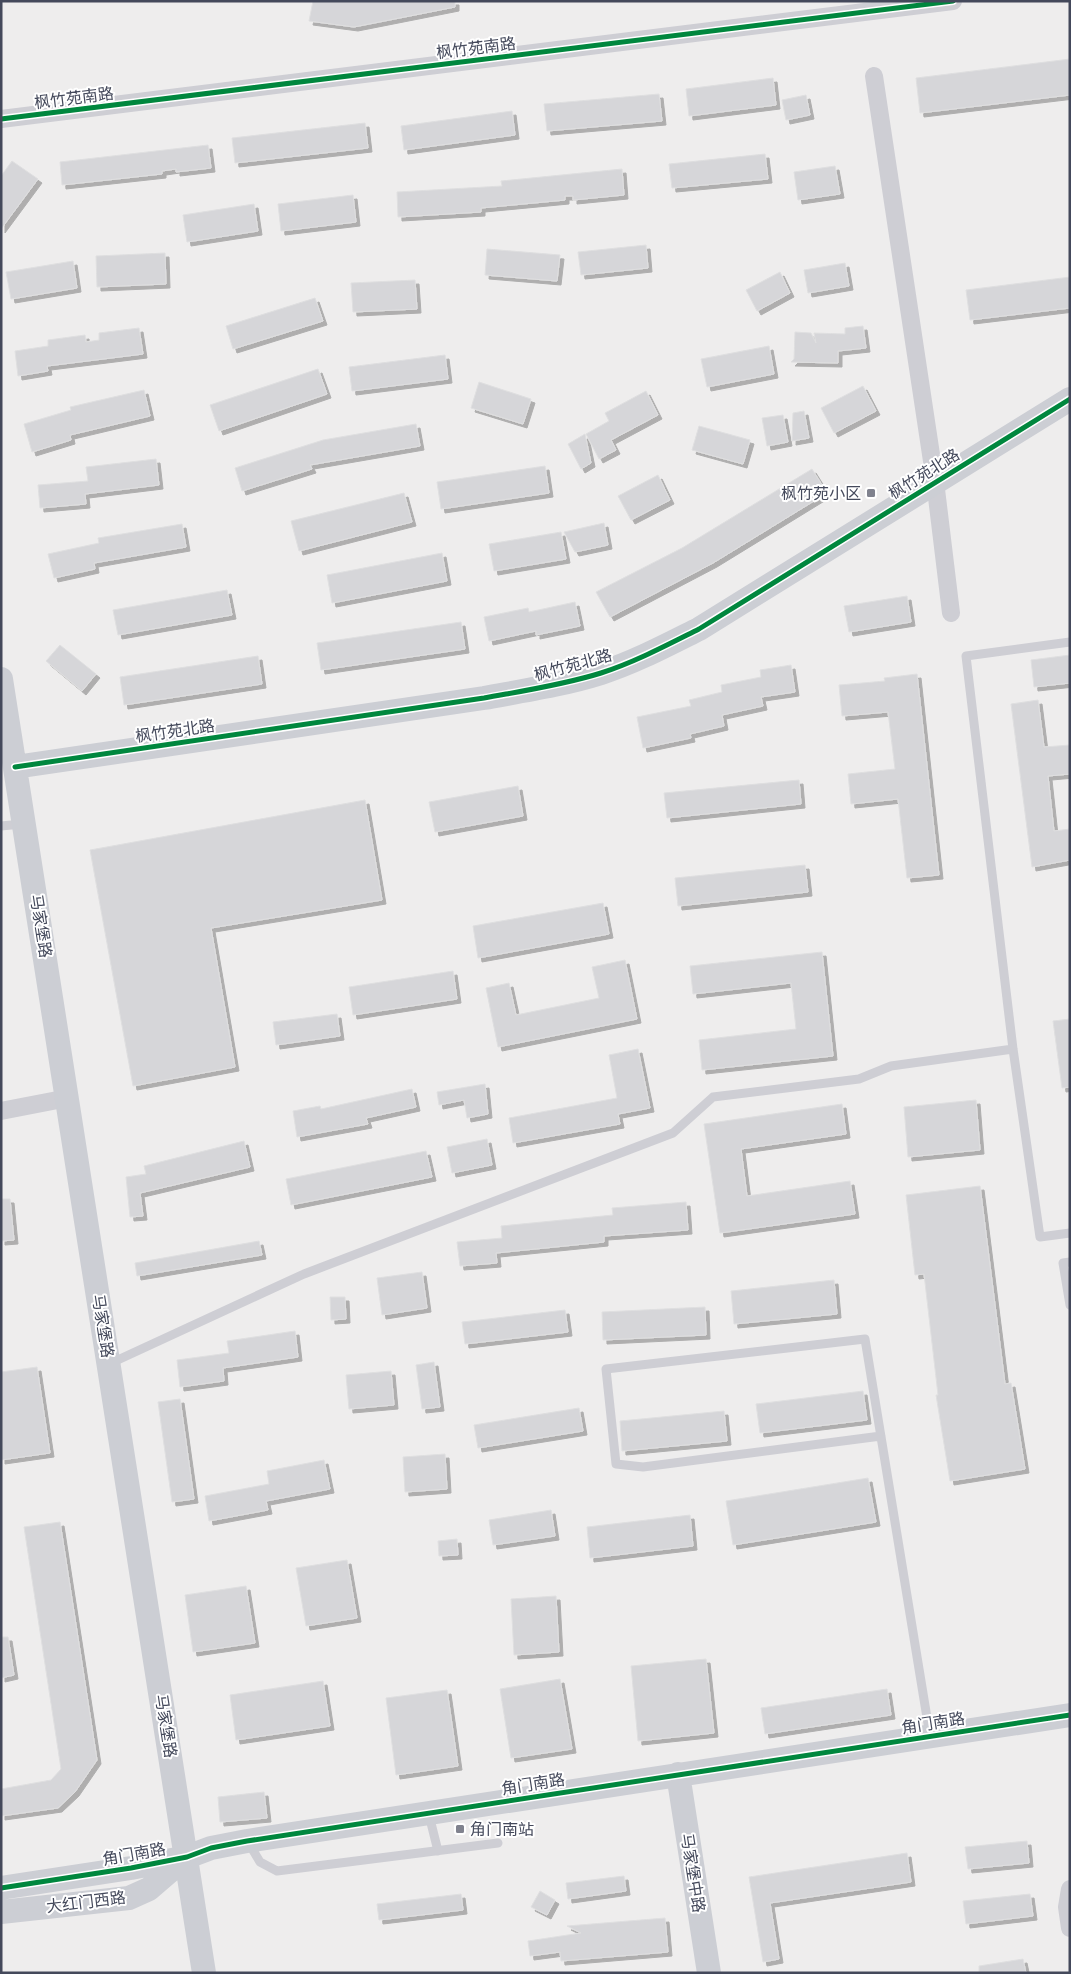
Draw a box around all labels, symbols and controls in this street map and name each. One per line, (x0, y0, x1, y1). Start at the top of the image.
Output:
street label: 枫竹苑南路 (435, 34, 517, 62)
street label: 枫竹苑南路 (33, 84, 115, 112)
street label: 枫竹苑北路 (885, 445, 963, 503)
place label: 枫竹苑小区 (781, 484, 861, 503)
marker: 枫竹苑小区 (865, 487, 877, 499)
street label: 枫竹苑北路 (532, 645, 614, 685)
street label: 枫竹苑北路 (134, 716, 216, 746)
street label: 马家堡路 (27, 893, 55, 959)
street label: 马家堡路 (89, 1293, 117, 1359)
street label: 马家堡路 (152, 1693, 180, 1759)
street label: 角门南路 (900, 1709, 966, 1737)
street label: 角门南路 (500, 1770, 566, 1798)
place label: 角门南站 (470, 1820, 534, 1839)
marker: 角门南站 (454, 1823, 466, 1835)
street label: 马家堡中路 (677, 1832, 709, 1914)
street label: 角门南路 (101, 1839, 167, 1869)
street label: 大红门西路 (45, 1888, 127, 1916)

